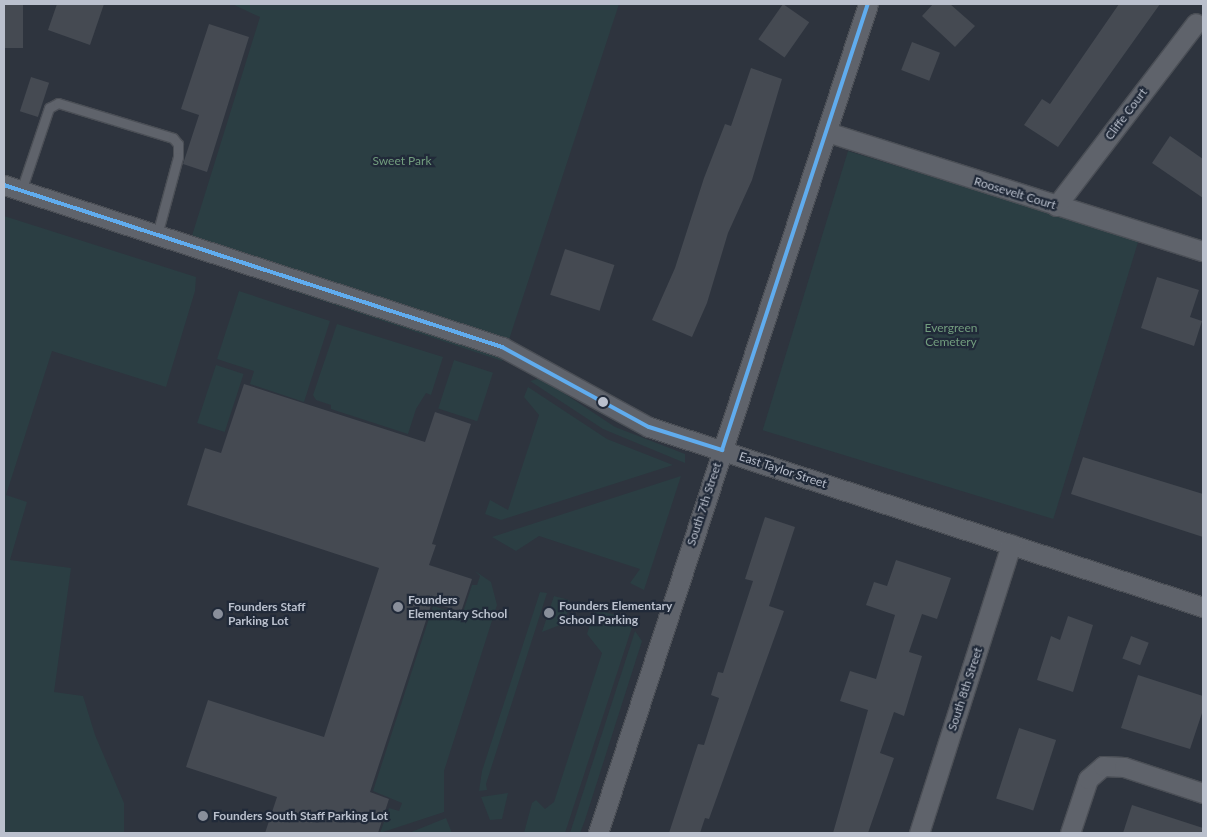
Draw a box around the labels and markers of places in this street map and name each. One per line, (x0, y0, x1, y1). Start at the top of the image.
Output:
unlabelled marker (598, 397, 608, 407)
place label: Founders Elementary School (408, 593, 508, 621)
place label: Founders Elementary School Parking (559, 599, 672, 627)
place label: Founders Staff Parking Lot (228, 600, 306, 628)
marker: Founders Elementary School (392, 601, 404, 613)
marker: Founders Elementary School Parking (543, 607, 555, 619)
marker: Founders Staff Parking Lot (212, 608, 224, 620)
place label: Founders South Staff Parking Lot (213, 809, 388, 823)
marker: Founders South Staff Parking Lot (197, 810, 209, 822)

